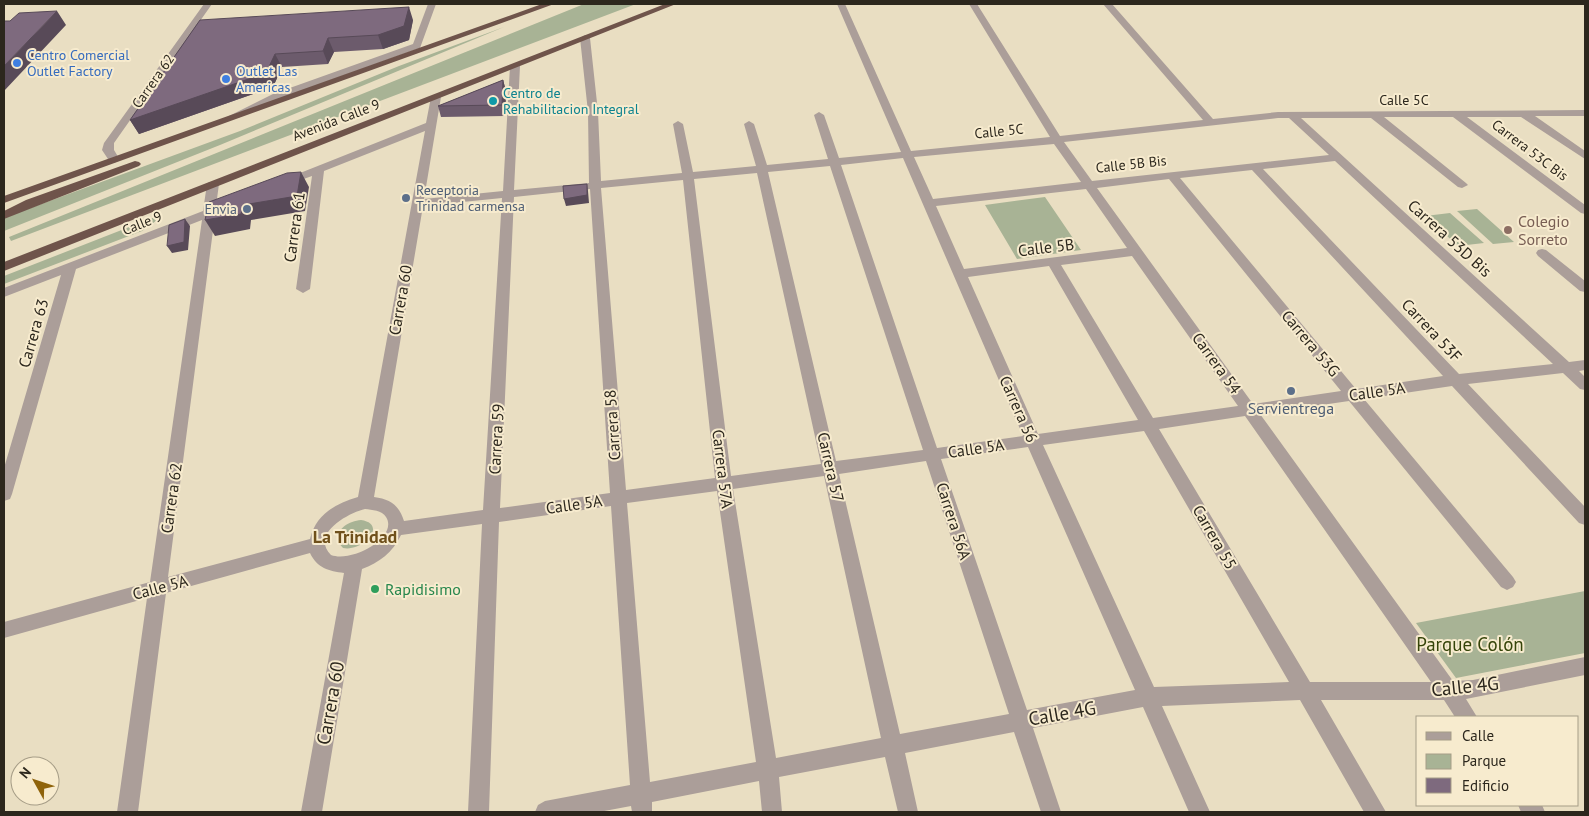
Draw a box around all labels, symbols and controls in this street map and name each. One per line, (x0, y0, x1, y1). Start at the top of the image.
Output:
place label: Centro Comercial Outlet Factory (27, 46, 129, 80)
street label: Carrera 62 (128, 50, 178, 112)
marker: Centro Comercial Outlet Factory (11, 57, 23, 69)
place label: Outlet Las Americas (236, 62, 297, 96)
marker: Outlet Las Americas (220, 73, 232, 85)
place label: Centro de Rehabilitacion Integral (503, 84, 639, 118)
street label: Calle 5C (1379, 91, 1429, 109)
street label: Avenida Calle 9 (290, 95, 382, 145)
marker: Centro de Rehabilitacion Integral (487, 95, 499, 107)
street label: Carrera 53C Bis (1488, 115, 1572, 185)
street label: Calle 5C (974, 119, 1024, 143)
street label: Calle 5B Bis (1095, 151, 1167, 177)
place label: Receptoria Trinidad carmensa (416, 181, 525, 215)
street label: Carrera 61 (279, 191, 309, 263)
marker: Receptoria Trinidad carmensa (400, 192, 412, 204)
street label: Carrera 53D Bis (1404, 195, 1496, 281)
place label: Envia (204, 200, 237, 218)
marker: Envia (241, 203, 253, 215)
street label: Calle 9 (119, 207, 165, 239)
place label: Colegio Sorreto (1518, 211, 1569, 249)
marker: Colegio Sorreto (1502, 224, 1514, 236)
street label: Calle 5B (1017, 234, 1075, 260)
street label: Carrera 60 (384, 263, 416, 337)
street label: Carrera 53F (1398, 294, 1466, 366)
street label: Carrera 63 (14, 296, 52, 370)
street label: Carrera 53G (1277, 306, 1345, 380)
street label: Carrera 54 (1188, 328, 1246, 398)
street label: Carrera 56 (995, 373, 1043, 445)
street label: Calle 5A (1348, 377, 1407, 405)
marker: Servientrega (1285, 385, 1297, 397)
street label: Carrera 58 (600, 389, 624, 461)
place label: Servientrega (1248, 398, 1334, 418)
street label: Carrera 59 (484, 403, 508, 475)
street label: Carrera 57A (708, 428, 738, 510)
street label: Carrera 57 (813, 430, 849, 504)
street label: Calle 5A (947, 434, 1006, 462)
street label: Carrera 62 (156, 462, 186, 534)
street label: Carrera 56A (932, 480, 976, 563)
street label: Calle 5A (545, 490, 604, 518)
street label: Carrera 55 (1189, 501, 1241, 573)
district label: La Trinidad (313, 525, 397, 548)
street label: Calle 5A (130, 570, 191, 604)
place label: Rapidisimo (385, 579, 461, 599)
marker: Rapidisimo (369, 583, 381, 595)
park label: Parque Colón (1416, 632, 1524, 656)
street label: Carrera 60 (311, 659, 349, 747)
street label: Calle 4G (1430, 671, 1500, 701)
street label: Calle 4G (1027, 695, 1097, 731)
legend (1416, 716, 1579, 806)
text: Calle (1462, 726, 1494, 745)
text: Parque (1462, 751, 1506, 770)
north arrow (10, 756, 60, 806)
text: N (15, 763, 35, 782)
text: Edificio (1462, 776, 1509, 795)

